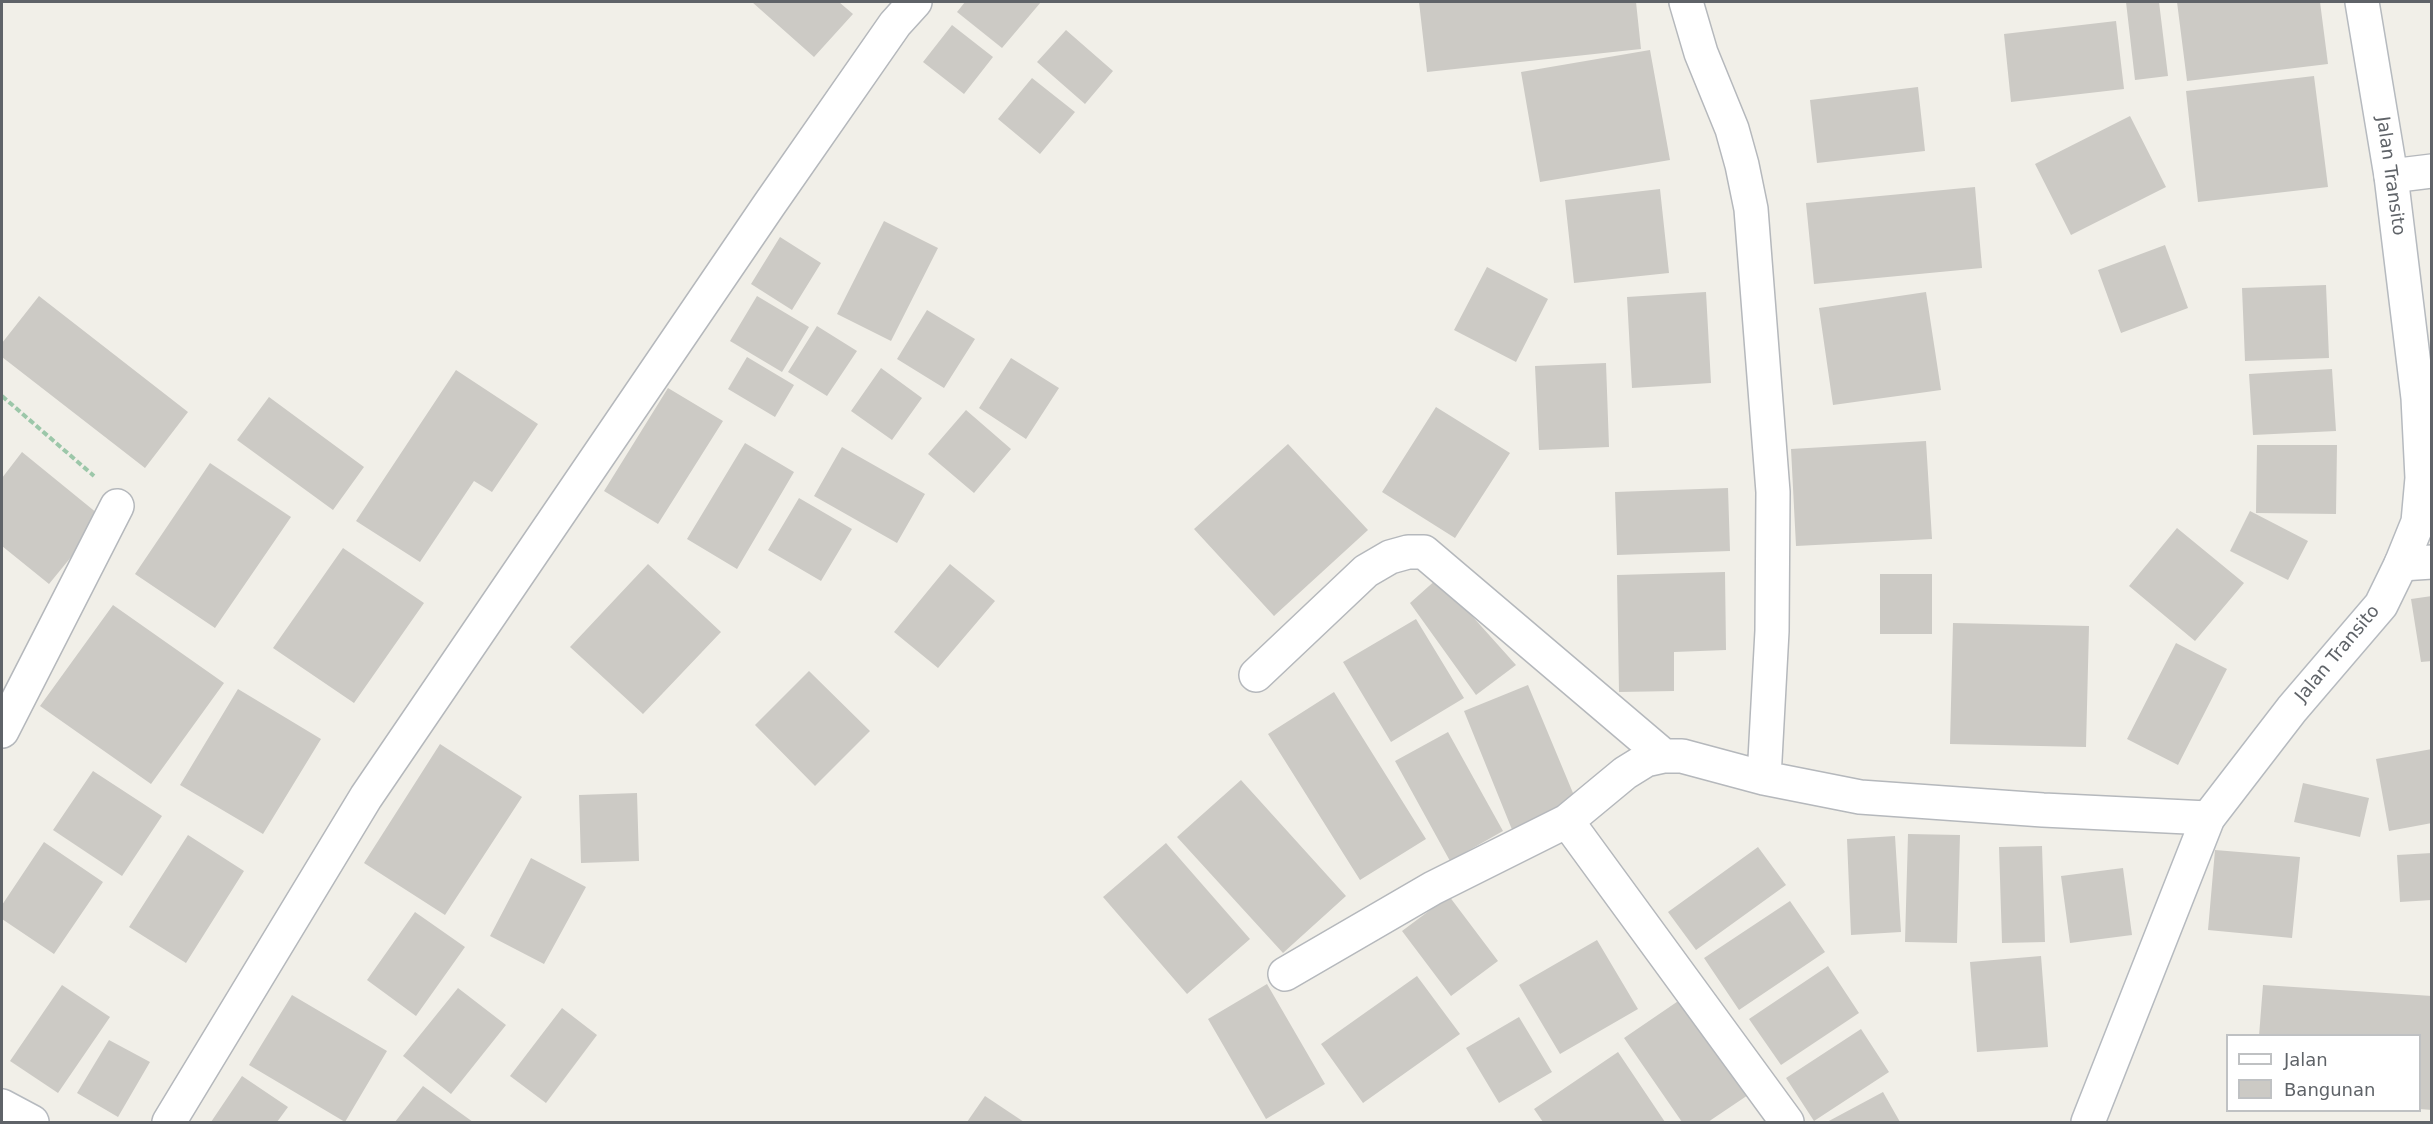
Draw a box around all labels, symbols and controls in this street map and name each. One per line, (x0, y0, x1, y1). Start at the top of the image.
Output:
street label: Jalan Transito (2371, 115, 2409, 237)
street label: Jalan Transito (2291, 601, 2385, 707)
legend (2226, 1034, 2421, 1112)
text: Jalan (2284, 1049, 2328, 1070)
text: Bangunan (2284, 1079, 2375, 1100)

